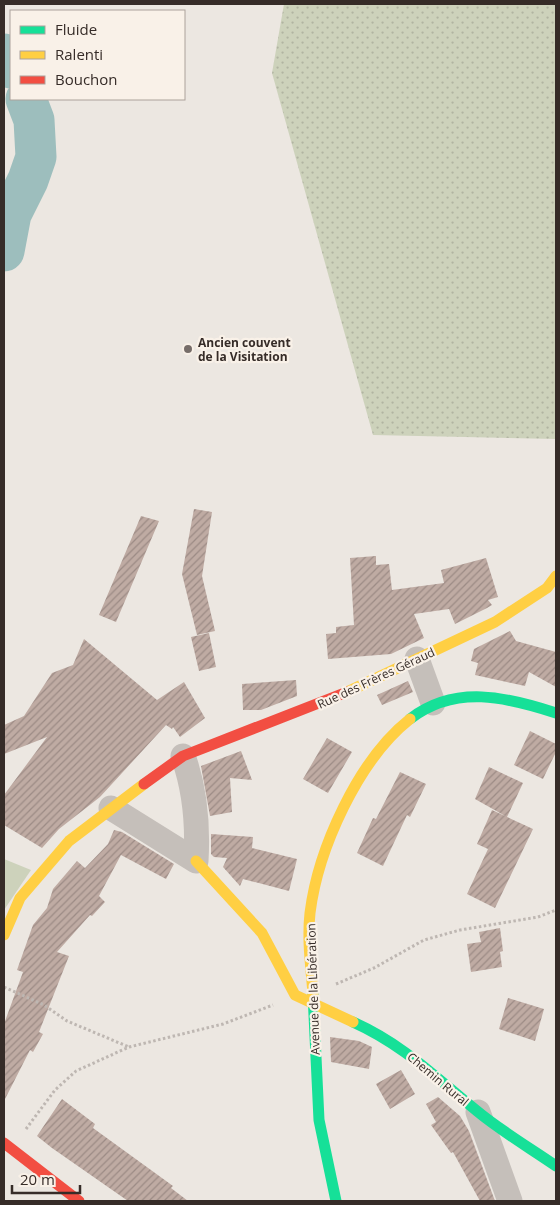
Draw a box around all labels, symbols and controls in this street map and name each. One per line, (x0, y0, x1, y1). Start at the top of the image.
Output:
legend (10, 10, 185, 100)
text: Fluide (55, 19, 97, 39)
text: Ralenti (55, 44, 103, 64)
text: Bouchon (55, 69, 118, 89)
place label: Ancien couvent de la Visitation (198, 334, 291, 365)
marker: Ancien couvent de la Visitation (182, 343, 194, 355)
street label: Rue des Frères Géraud (315, 643, 437, 713)
street label: Avenue de la Libération (302, 923, 324, 1055)
street label: Chemin Rural (404, 1048, 472, 1110)
scale bar (12, 1162, 80, 1194)
text: 20 m (20, 1169, 55, 1189)

